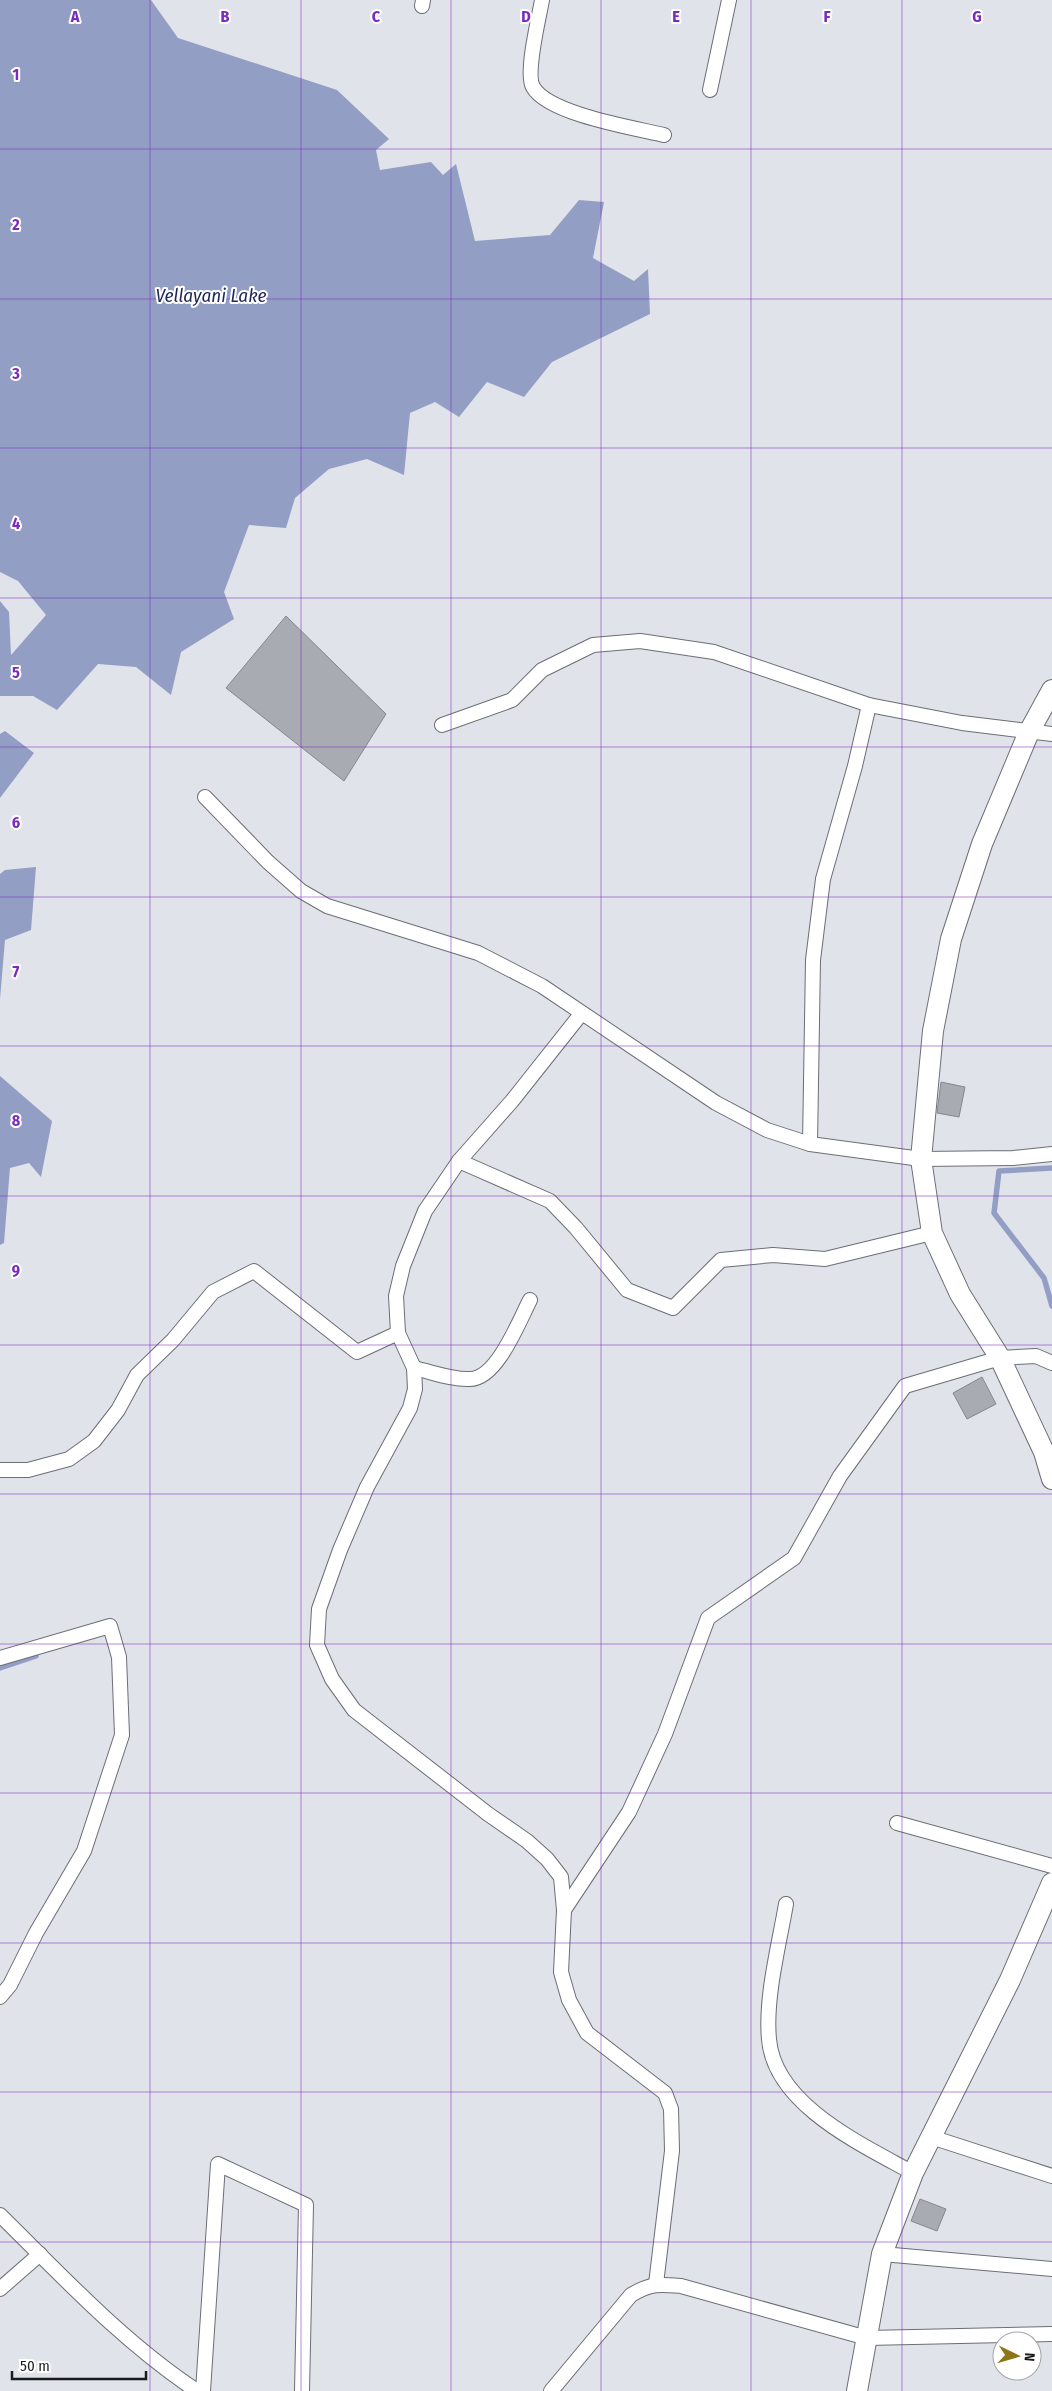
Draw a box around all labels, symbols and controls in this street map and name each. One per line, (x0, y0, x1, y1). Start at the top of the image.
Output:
text: A (70, 7, 80, 26)
text: B (221, 7, 230, 26)
text: C (372, 7, 381, 26)
text: D (521, 7, 531, 26)
text: E (672, 7, 680, 26)
text: F (823, 7, 831, 26)
text: G (972, 7, 982, 26)
text: 1 (13, 65, 19, 84)
text: 2 (11, 215, 20, 234)
water label: Vellayani Lake (155, 284, 267, 307)
text: 3 (11, 364, 20, 383)
text: 4 (12, 514, 20, 533)
text: 5 (12, 663, 20, 682)
text: 6 (12, 813, 20, 832)
text: 7 (13, 962, 20, 981)
text: 8 (12, 1111, 21, 1130)
text: 9 (12, 1261, 20, 1280)
north arrow (992, 2331, 1042, 2381)
scale bar (12, 2348, 146, 2380)
text: N (1021, 2352, 1038, 2362)
text: 50 m (20, 2357, 50, 2375)

